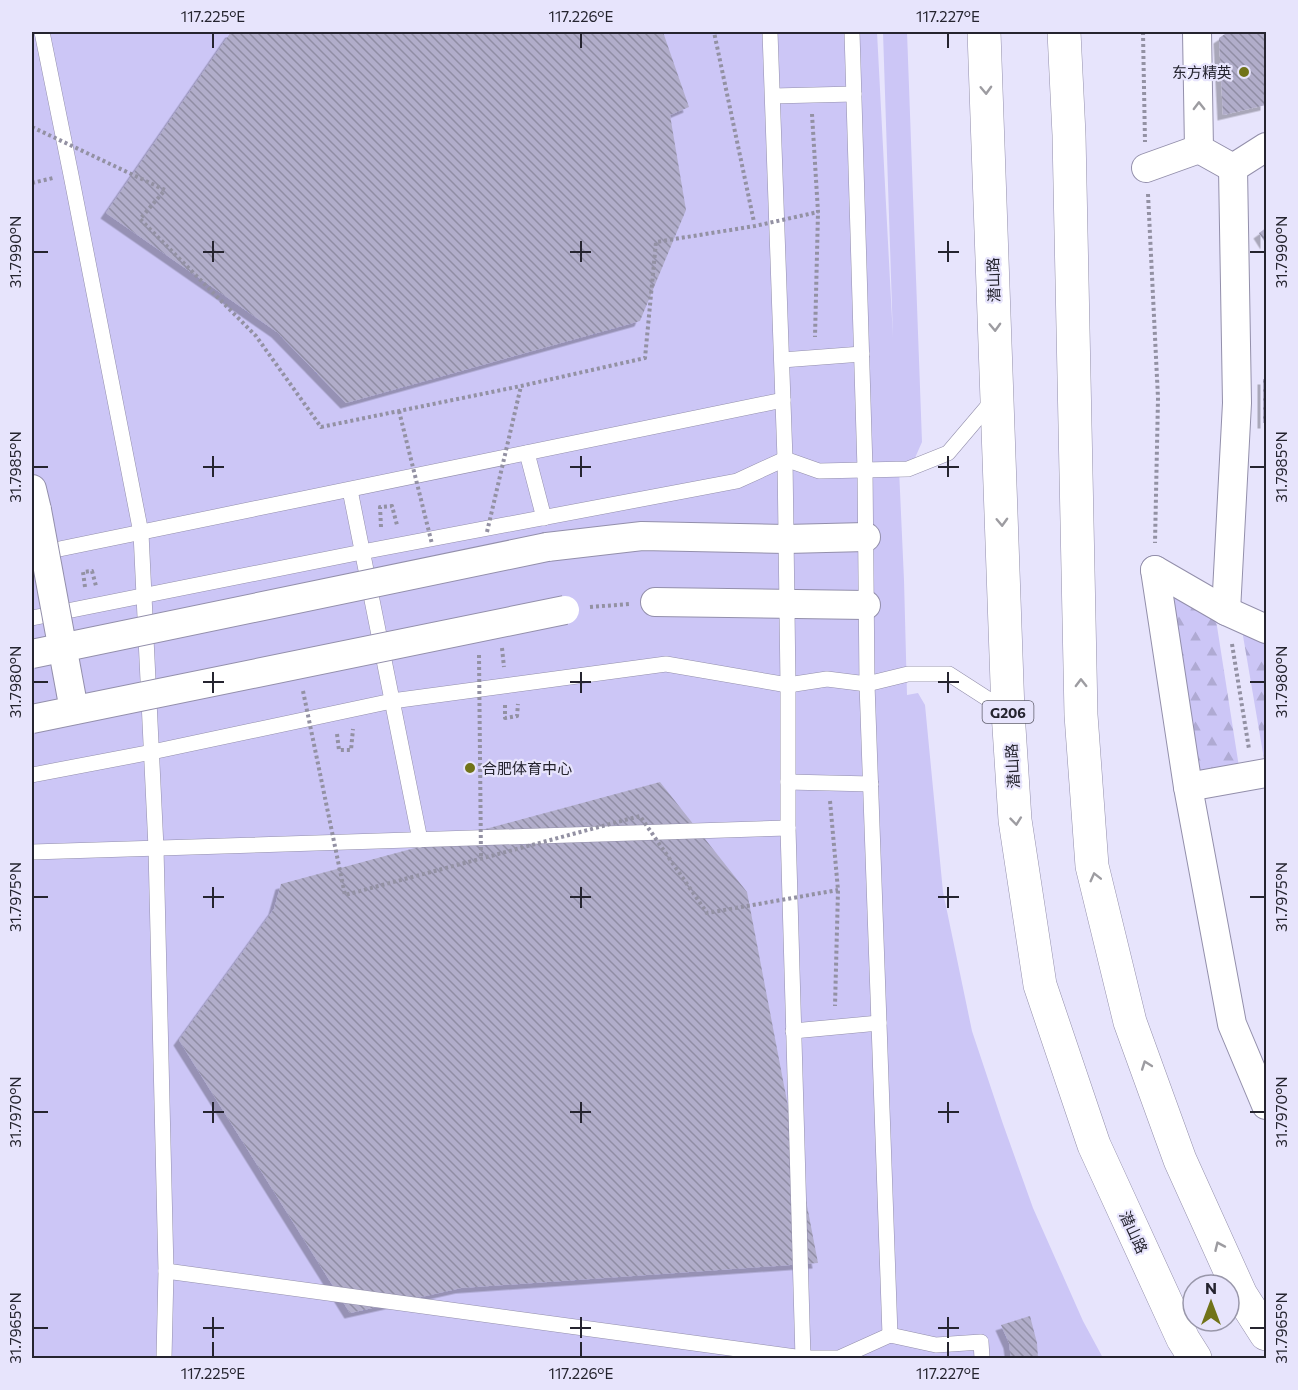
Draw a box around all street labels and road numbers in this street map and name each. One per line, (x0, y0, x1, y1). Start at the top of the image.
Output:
street label: 潜山路 (983, 257, 1003, 303)
road number: G206 (982, 701, 1034, 723)
street label: 潜山路 (1002, 743, 1022, 789)
street label: 潜山路 (1116, 1208, 1152, 1256)

